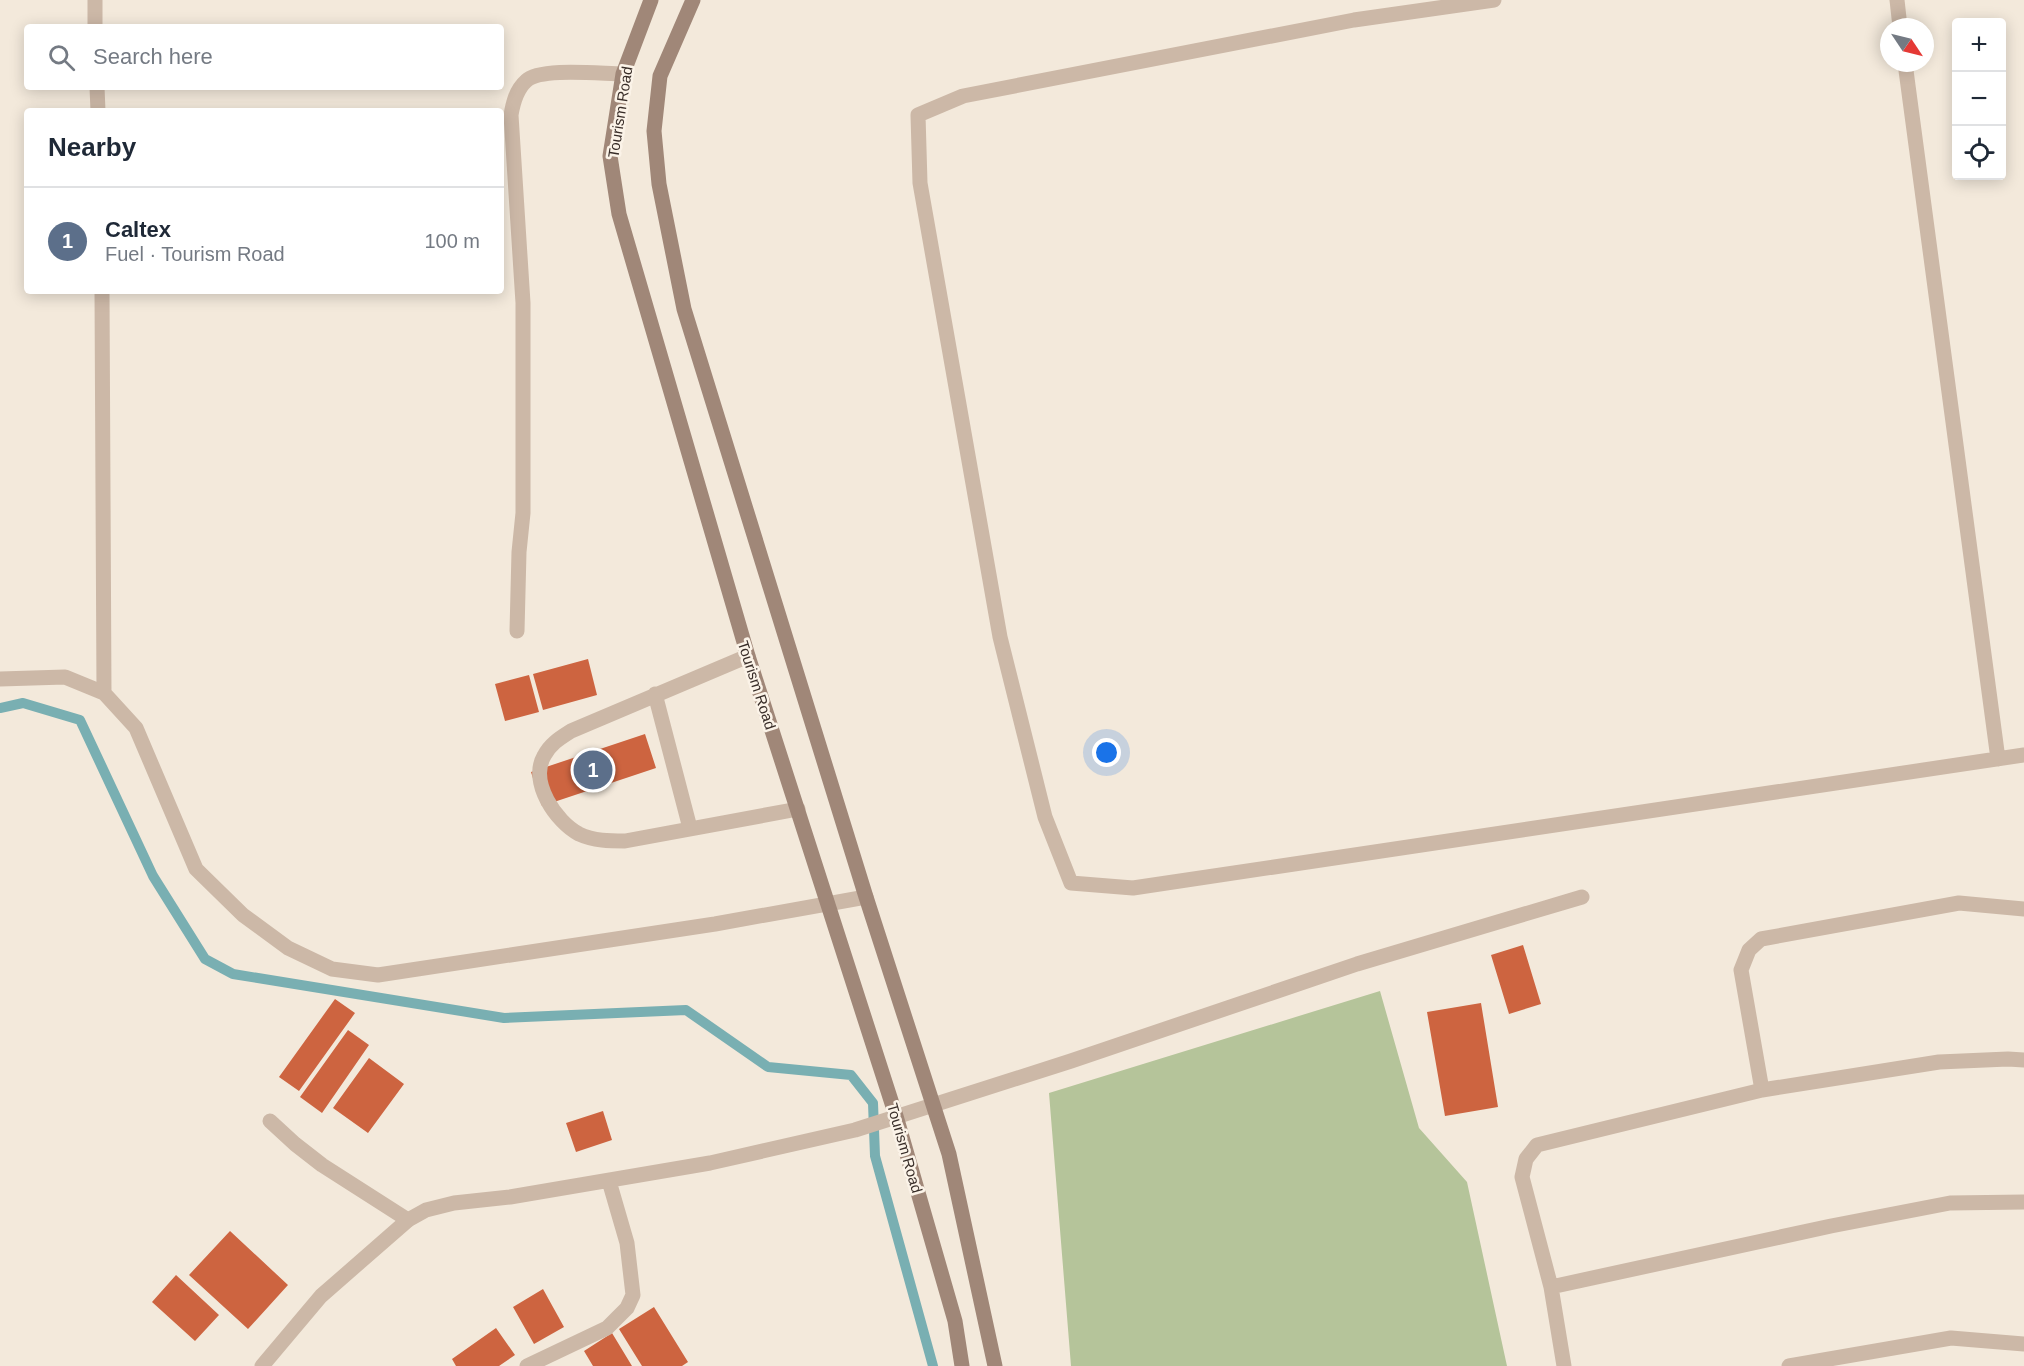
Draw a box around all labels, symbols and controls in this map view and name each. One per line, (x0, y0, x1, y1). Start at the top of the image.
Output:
north arrow (1880, 18, 1934, 72)
map controls (1952, 18, 2006, 180)
button: + (1952, 18, 2006, 72)
search box (24, 24, 504, 90)
icon: search (45, 41, 78, 74)
text: Search here (93, 44, 213, 69)
street label: Tourism Road (604, 65, 636, 159)
button: − (1952, 72, 2006, 126)
button: locate (1952, 126, 2006, 180)
text: Nearby (48, 132, 136, 162)
text: Caltex (105, 217, 171, 242)
text: 1 (62, 230, 73, 252)
text: 100 m (424, 230, 480, 252)
text: Fuel · Tourism Road (105, 243, 285, 265)
street label: Tourism Road (735, 638, 779, 732)
your location (1092, 738, 1121, 767)
pin: 1 (574, 748, 612, 792)
street label: Tourism Road (884, 1101, 926, 1195)

